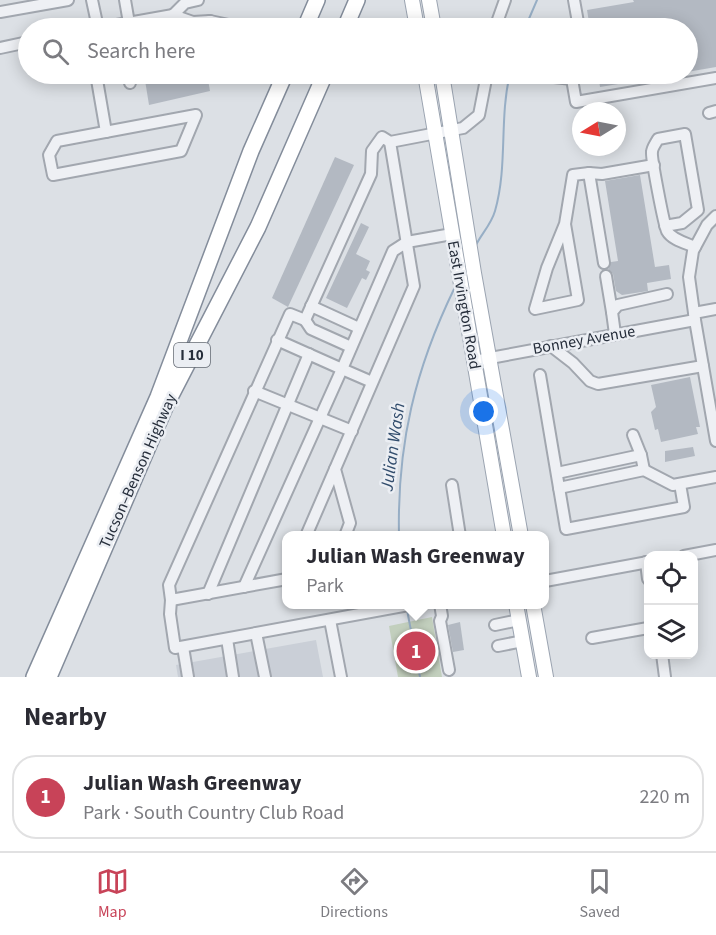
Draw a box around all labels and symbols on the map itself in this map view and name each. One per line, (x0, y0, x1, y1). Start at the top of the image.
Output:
north arrow (572, 102, 626, 156)
street label: East Irvington Road (442, 239, 486, 371)
street label: Bonney Avenue (531, 320, 637, 360)
road number: I 10 (174, 343, 210, 367)
street label: Tucson–Benson Highway (94, 390, 182, 552)
your location (469, 397, 498, 426)
water label: Julian Wash (374, 401, 412, 494)
pin: 1 (396, 628, 436, 674)

